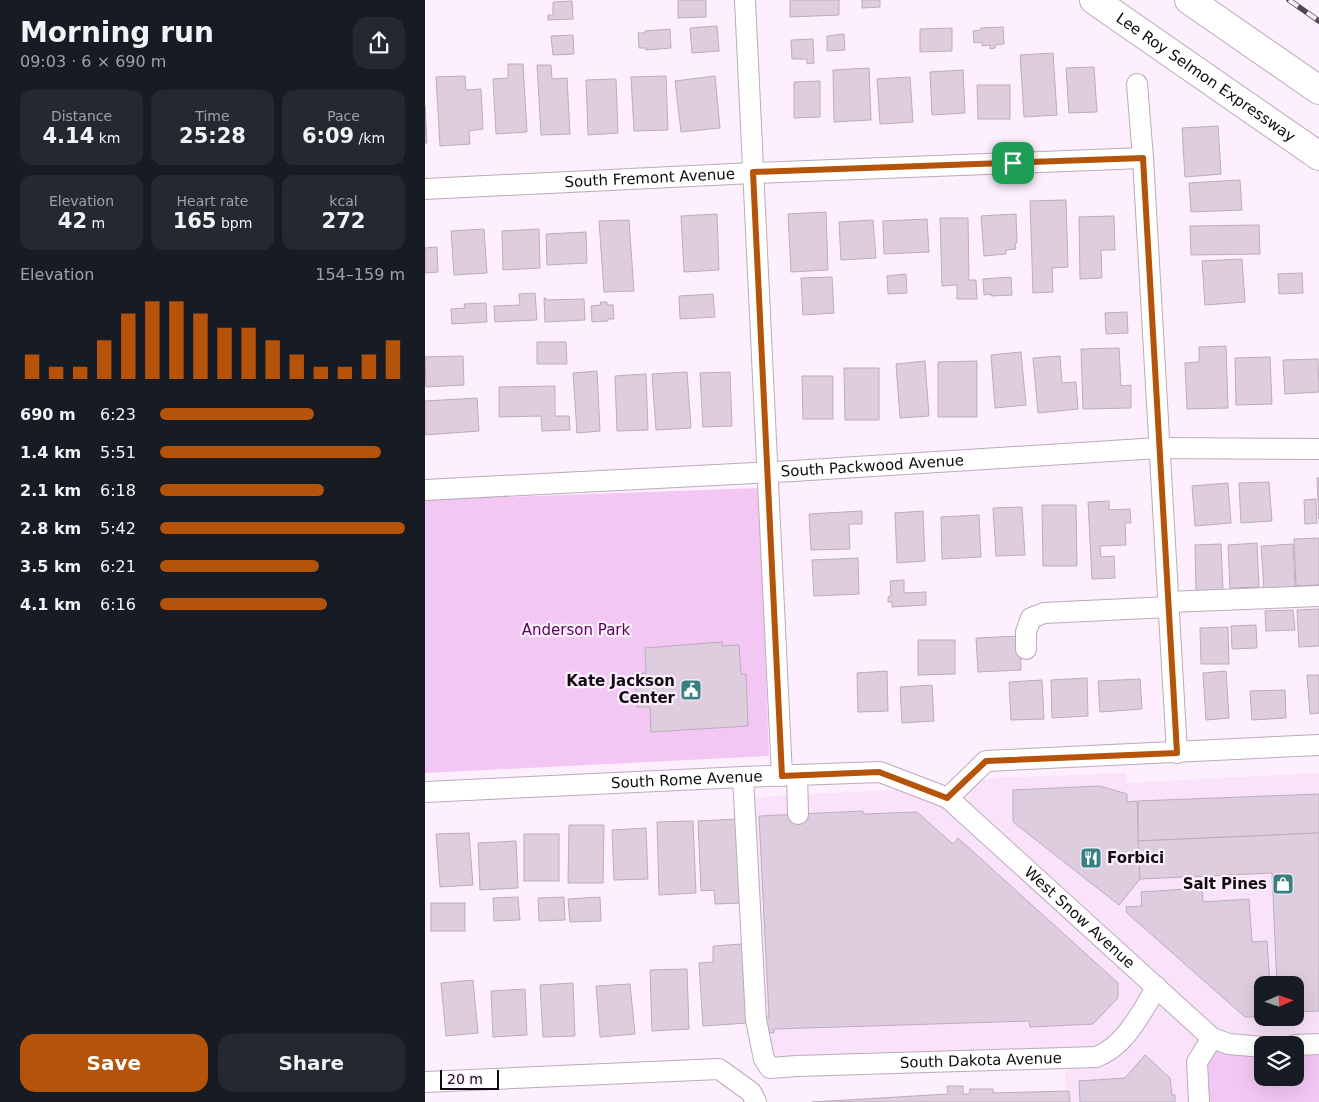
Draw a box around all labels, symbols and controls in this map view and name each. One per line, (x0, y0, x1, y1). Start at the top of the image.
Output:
street label: Lee Roy Selmon Expressway (1113, 9, 1299, 146)
text: Morning run (20, 16, 214, 49)
button: share (353, 17, 405, 69)
text: 09:03 · 6 × 690 m (20, 52, 166, 71)
text: Distance (51, 108, 112, 124)
text: Time (195, 108, 230, 124)
text: Pace (327, 108, 360, 124)
text: 4.14 (42, 124, 94, 148)
text: 25:28 (179, 124, 246, 148)
text: 6:09 (302, 124, 354, 148)
text: km (94, 130, 121, 146)
text: /km (354, 130, 385, 146)
pin (992, 142, 1034, 184)
icon: arrive (999, 149, 1027, 177)
street label: South Fremont Avenue (564, 165, 735, 191)
text: Elevation (49, 193, 114, 209)
text: Heart rate (177, 193, 248, 209)
text: kcal (329, 193, 358, 209)
text: 42 (58, 209, 87, 233)
text: 165 (173, 209, 216, 233)
text: 272 (322, 209, 365, 233)
text: m (87, 215, 105, 231)
text: bpm (216, 215, 252, 231)
text: Elevation (20, 265, 94, 284)
text: 154–159 m (315, 265, 405, 284)
text: 690 m (20, 405, 76, 424)
text: 6:23 (100, 405, 136, 424)
text: 1.4 km (20, 443, 81, 462)
text: 5:51 (100, 443, 136, 462)
street label: South Packwood Avenue (780, 451, 965, 481)
text: 2.1 km (20, 481, 81, 500)
text: 6:18 (100, 481, 136, 500)
text: 2.8 km (20, 519, 81, 538)
text: 5:42 (100, 519, 136, 538)
text: 3.5 km (20, 557, 81, 576)
text: 6:21 (100, 557, 136, 576)
text: 4.1 km (20, 595, 81, 614)
text: 6:16 (100, 595, 136, 614)
park label: Anderson Park (522, 621, 630, 639)
place label: Kate Jackson Center (566, 672, 676, 707)
public building icon: Kate Jackson Center (679, 678, 703, 702)
street label: South Rome Avenue (610, 767, 763, 792)
restaurant icon: Forbici (1079, 846, 1103, 870)
place label: Forbici (1107, 849, 1164, 867)
street label: West Snow Avenue (1021, 863, 1138, 972)
shop icon: Salt Pines (1271, 872, 1295, 896)
place label: Salt Pines (1183, 875, 1267, 893)
north arrow (1254, 976, 1304, 1026)
map controls (1254, 976, 1304, 1086)
button: Save (20, 1034, 208, 1092)
button: Share (218, 1034, 405, 1092)
button: layers (1254, 1036, 1304, 1086)
street label: South Dakota Avenue (900, 1049, 1062, 1072)
scale bar (440, 1067, 499, 1090)
text: 20 m (447, 1071, 483, 1087)

